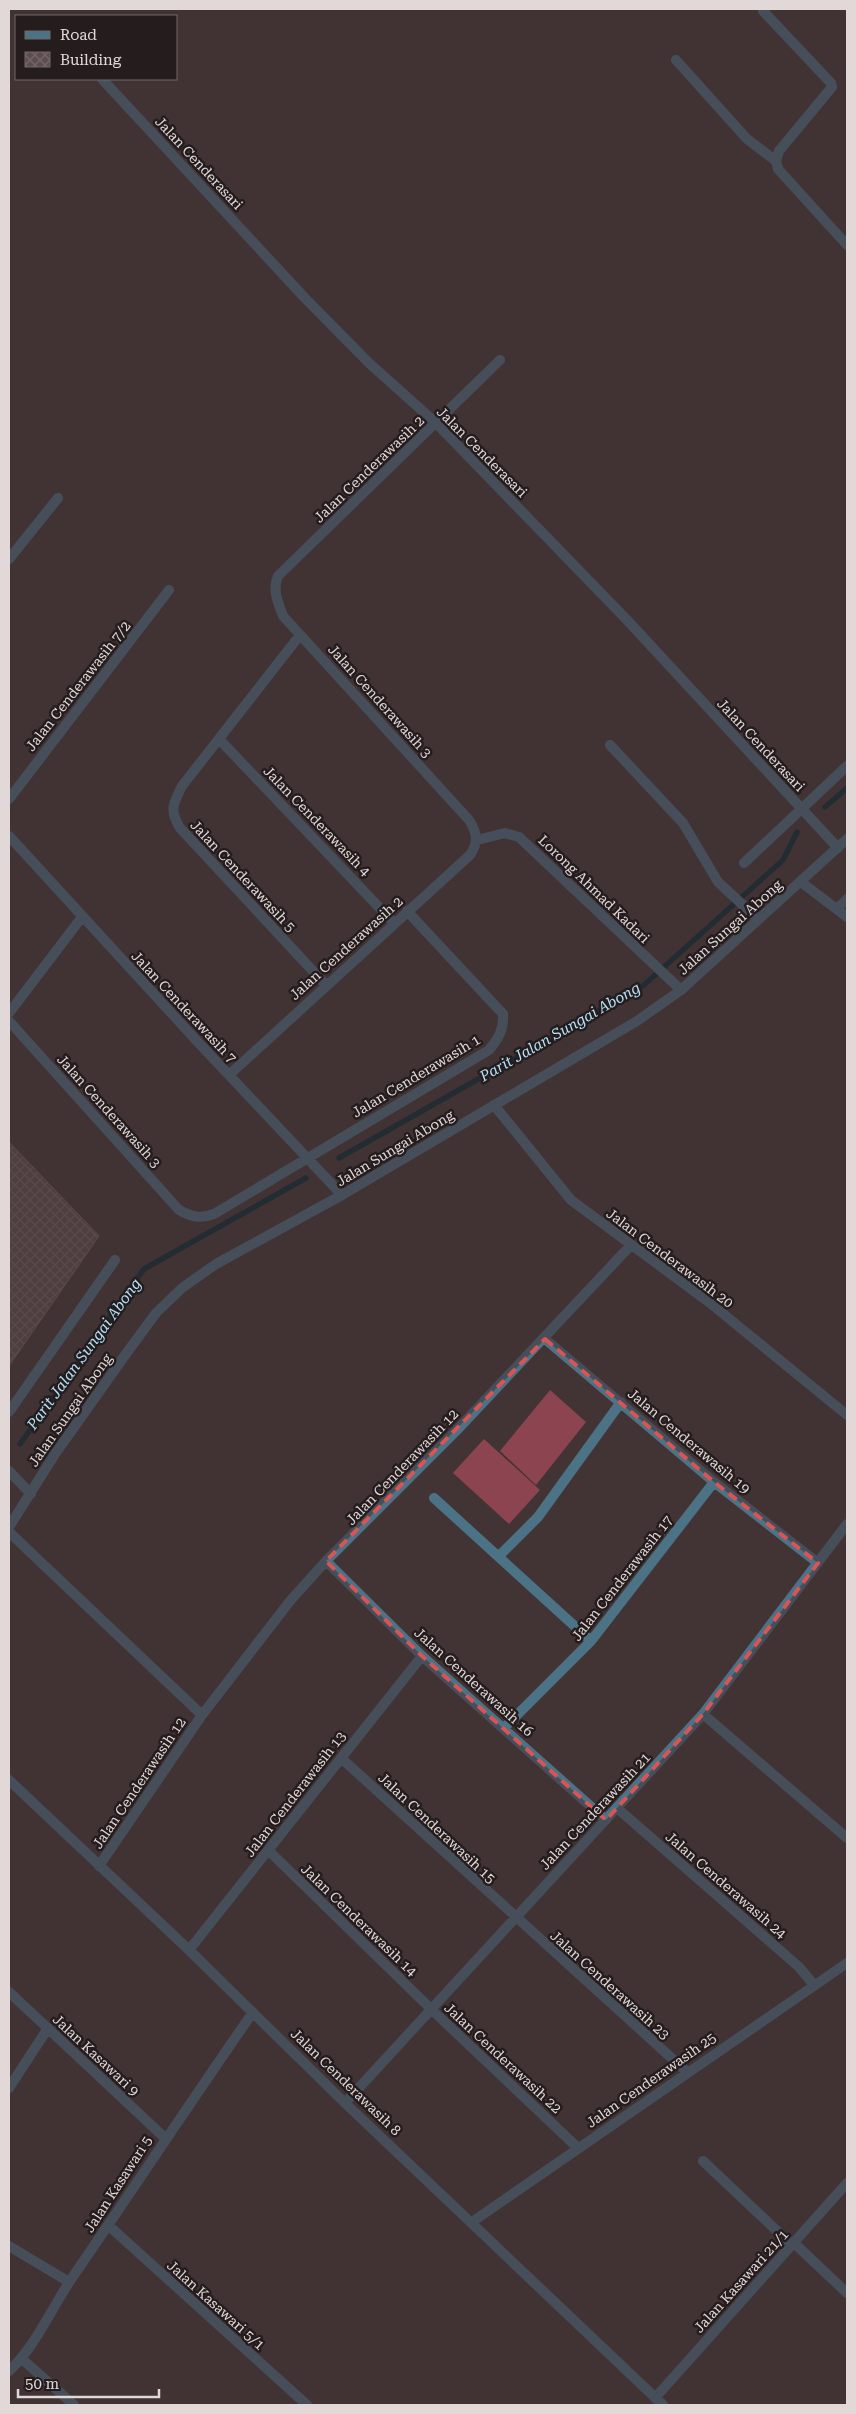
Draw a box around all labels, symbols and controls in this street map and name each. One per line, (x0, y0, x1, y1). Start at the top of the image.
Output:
legend (15, 15, 178, 80)
text: Road (60, 26, 97, 44)
text: Building (60, 51, 122, 69)
street label: Jalan Cenderasari (152, 113, 246, 213)
street label: Jalan Cenderasari (434, 404, 531, 501)
street label: Jalan Cenderawasih 2 (311, 412, 427, 526)
street label: Jalan Cenderawasih 7/2 (22, 618, 134, 754)
street label: Jalan Cenderawasih 3 (325, 641, 435, 761)
street label: Jalan Cenderasari (714, 695, 808, 795)
street label: Jalan Cenderawasih 4 (260, 763, 374, 879)
street label: Jalan Cenderawasih 5 (187, 817, 299, 935)
street label: Lorong Ahmad Kadari (535, 832, 653, 947)
street label: Jalan Sungai Abong (675, 876, 785, 978)
street label: Jalan Cenderawasih 2 (286, 893, 406, 1003)
street label: Jalan Cenderawasih 7 (128, 948, 240, 1066)
water label: Parit Jalan Sungai Abong (476, 979, 644, 1086)
street label: Jalan Cenderawasih 1 (349, 1031, 483, 1121)
street label: Jalan Cenderawasih 3 (54, 1051, 164, 1171)
street label: Jalan Sungai Abong (333, 1107, 457, 1189)
street label: Jalan Cenderawasih 20 (604, 1205, 737, 1311)
water label: Parit Jalan Sungai Abong (23, 1275, 145, 1433)
street label: Jalan Sungai Abong (25, 1350, 115, 1470)
street label: Jalan Cenderawasih 19 (625, 1385, 753, 1497)
street label: Jalan Cenderawasih 12 (343, 1406, 461, 1528)
street label: Jalan Cenderawasih 17 (568, 1512, 676, 1644)
street label: Jalan Cenderawasih 16 (411, 1624, 537, 1740)
street label: Jalan Cenderawasih 12 (89, 1714, 189, 1851)
street label: Jalan Cenderawasih 13 (241, 1728, 349, 1860)
street label: Jalan Cenderawasih 21 (537, 1749, 654, 1873)
street label: Jalan Cenderawasih 15 (375, 1770, 499, 1887)
street label: Jalan Cenderawasih 24 (662, 1828, 790, 1942)
street label: Jalan Cenderawasih 14 (298, 1861, 420, 1979)
street label: Jalan Cenderawasih 23 (547, 1927, 673, 2043)
street label: Jalan Cenderawasih 22 (441, 2000, 565, 2117)
street label: Jalan Kasawari 9 (50, 2011, 142, 2099)
street label: Jalan Cenderawasih 8 (288, 2025, 404, 2139)
street label: Jalan Cenderawasih 25 (583, 2029, 719, 2131)
street label: Jalan Kasawari 5 (81, 2133, 155, 2235)
street label: Jalan Kasawari 21/1 (690, 2226, 792, 2336)
street label: Jalan Kasawari 5/1 (164, 2257, 268, 2353)
scale bar (18, 2366, 159, 2398)
text: 50 m (25, 2375, 60, 2393)

